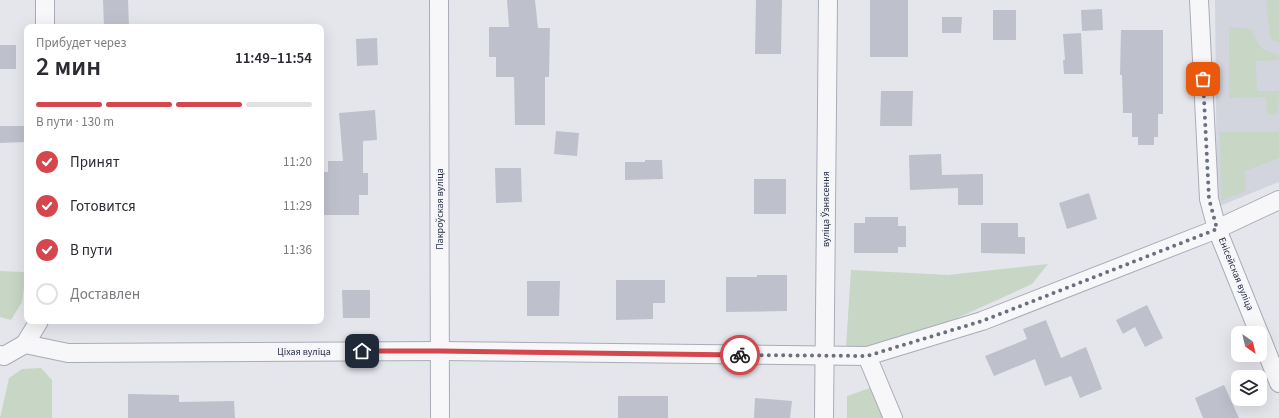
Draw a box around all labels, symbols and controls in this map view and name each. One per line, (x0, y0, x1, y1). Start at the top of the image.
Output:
text: Прибудет через (36, 34, 126, 52)
text: 2 мин (36, 48, 101, 85)
text: 11:49–11:54 (235, 48, 312, 69)
pin (1186, 62, 1220, 96)
icon: bag (1192, 68, 1214, 90)
text: В пути · 130 m (36, 113, 114, 131)
icon: check (36, 151, 58, 173)
text: Принят (70, 152, 120, 173)
text: 11:20 (283, 153, 312, 171)
street label: Пакроўская вуліца (433, 168, 447, 250)
street label: вуліца Ўзнясення (819, 171, 833, 247)
icon: check (36, 195, 58, 217)
text: Готовится (70, 196, 136, 217)
text: 11:29 (283, 197, 312, 215)
street label: Енісейская вуліца (1215, 235, 1257, 313)
icon: check (36, 239, 58, 261)
text: В пути (70, 240, 113, 261)
text: 11:36 (283, 241, 312, 259)
text: Доставлен (70, 284, 140, 305)
north arrow (1231, 326, 1267, 362)
map controls (1231, 326, 1267, 406)
pin (345, 334, 379, 368)
courier (720, 335, 760, 375)
icon: home (351, 340, 373, 362)
icon: bike (729, 344, 751, 366)
street label: Ціхая вуліца (277, 345, 331, 359)
button: layers (1231, 370, 1267, 406)

